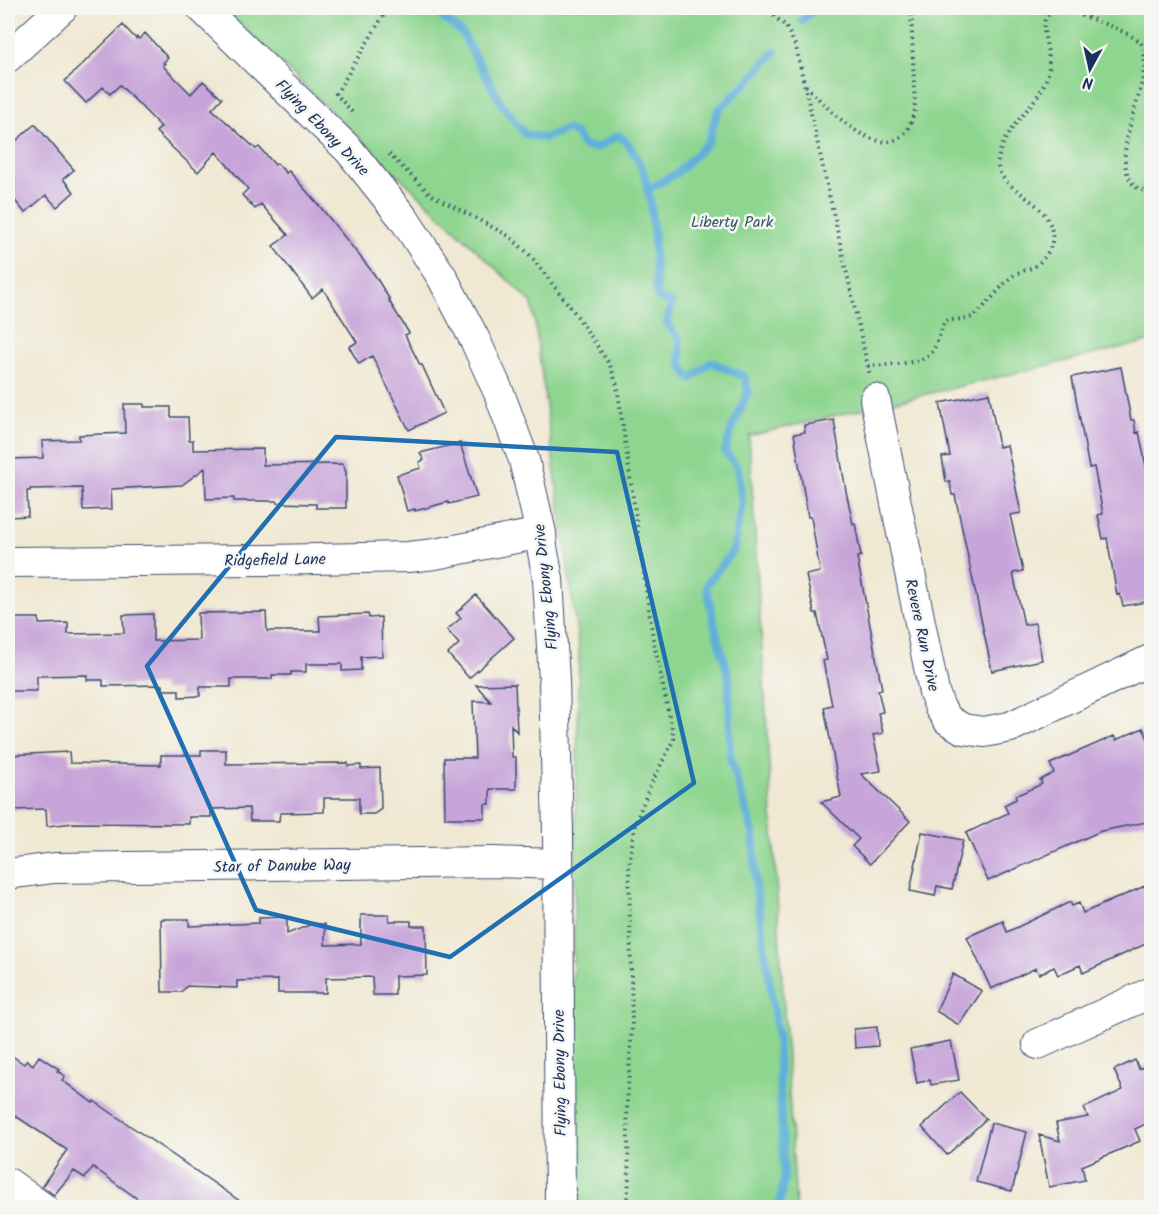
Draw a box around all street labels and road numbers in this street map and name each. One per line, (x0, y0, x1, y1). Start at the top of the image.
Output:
street label: Flying Ebony Drive (269, 74, 375, 182)
street label: Flying Ebony Drive (527, 522, 566, 651)
street label: Ridgefield Lane (224, 547, 326, 574)
street label: Revere Run Drive (897, 577, 946, 694)
street label: Star of Danube Way (213, 853, 351, 880)
street label: Flying Ebony Drive (547, 1009, 574, 1137)

